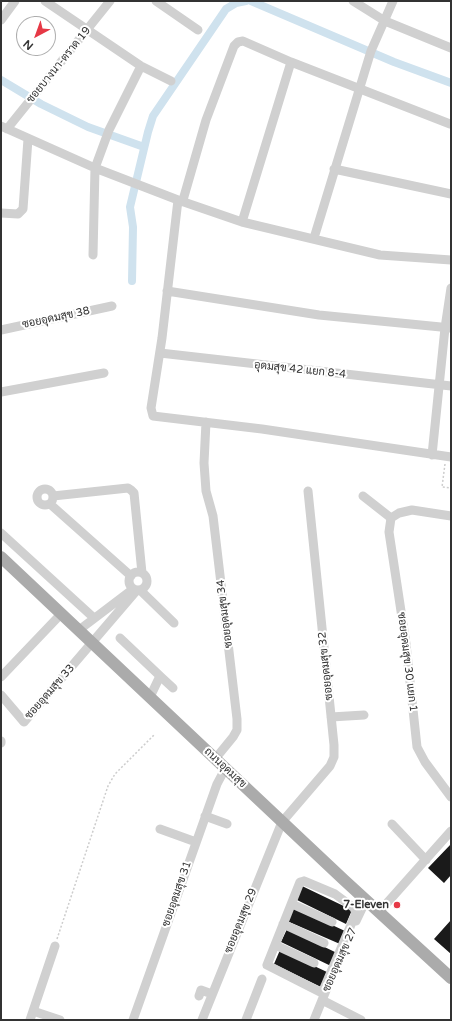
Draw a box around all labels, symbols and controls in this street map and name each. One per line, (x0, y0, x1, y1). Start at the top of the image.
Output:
north arrow (16, 16, 56, 56)
street label: ซอยบางนา-ตราด 19 (24, 24, 94, 106)
text: N (21, 37, 36, 52)
street label: ซอยอุดมสุข 38 (21, 304, 91, 332)
street label: อุดมสุข 42 แยก 8-4 (253, 359, 347, 381)
street label: ซอยอุดมสุข 34 (214, 579, 236, 649)
street label: ซอยอุดมสุข 30 แยก 1 (394, 611, 420, 713)
street label: ซอยอุดมสุข 32 (316, 631, 336, 701)
street label: ซอยอุดมสุข 33 (22, 662, 78, 722)
street label: ถนนอุดมสุข (201, 745, 249, 791)
street label: ซอยอุดมสุข 31 (160, 859, 194, 929)
street label: ซอยอุดมสุข 29 (222, 887, 260, 955)
place label: 7-Eleven (343, 898, 389, 912)
marker: 7-Eleven (392, 900, 402, 910)
street label: ซอยอุดมสุข 27 (320, 926, 360, 994)

